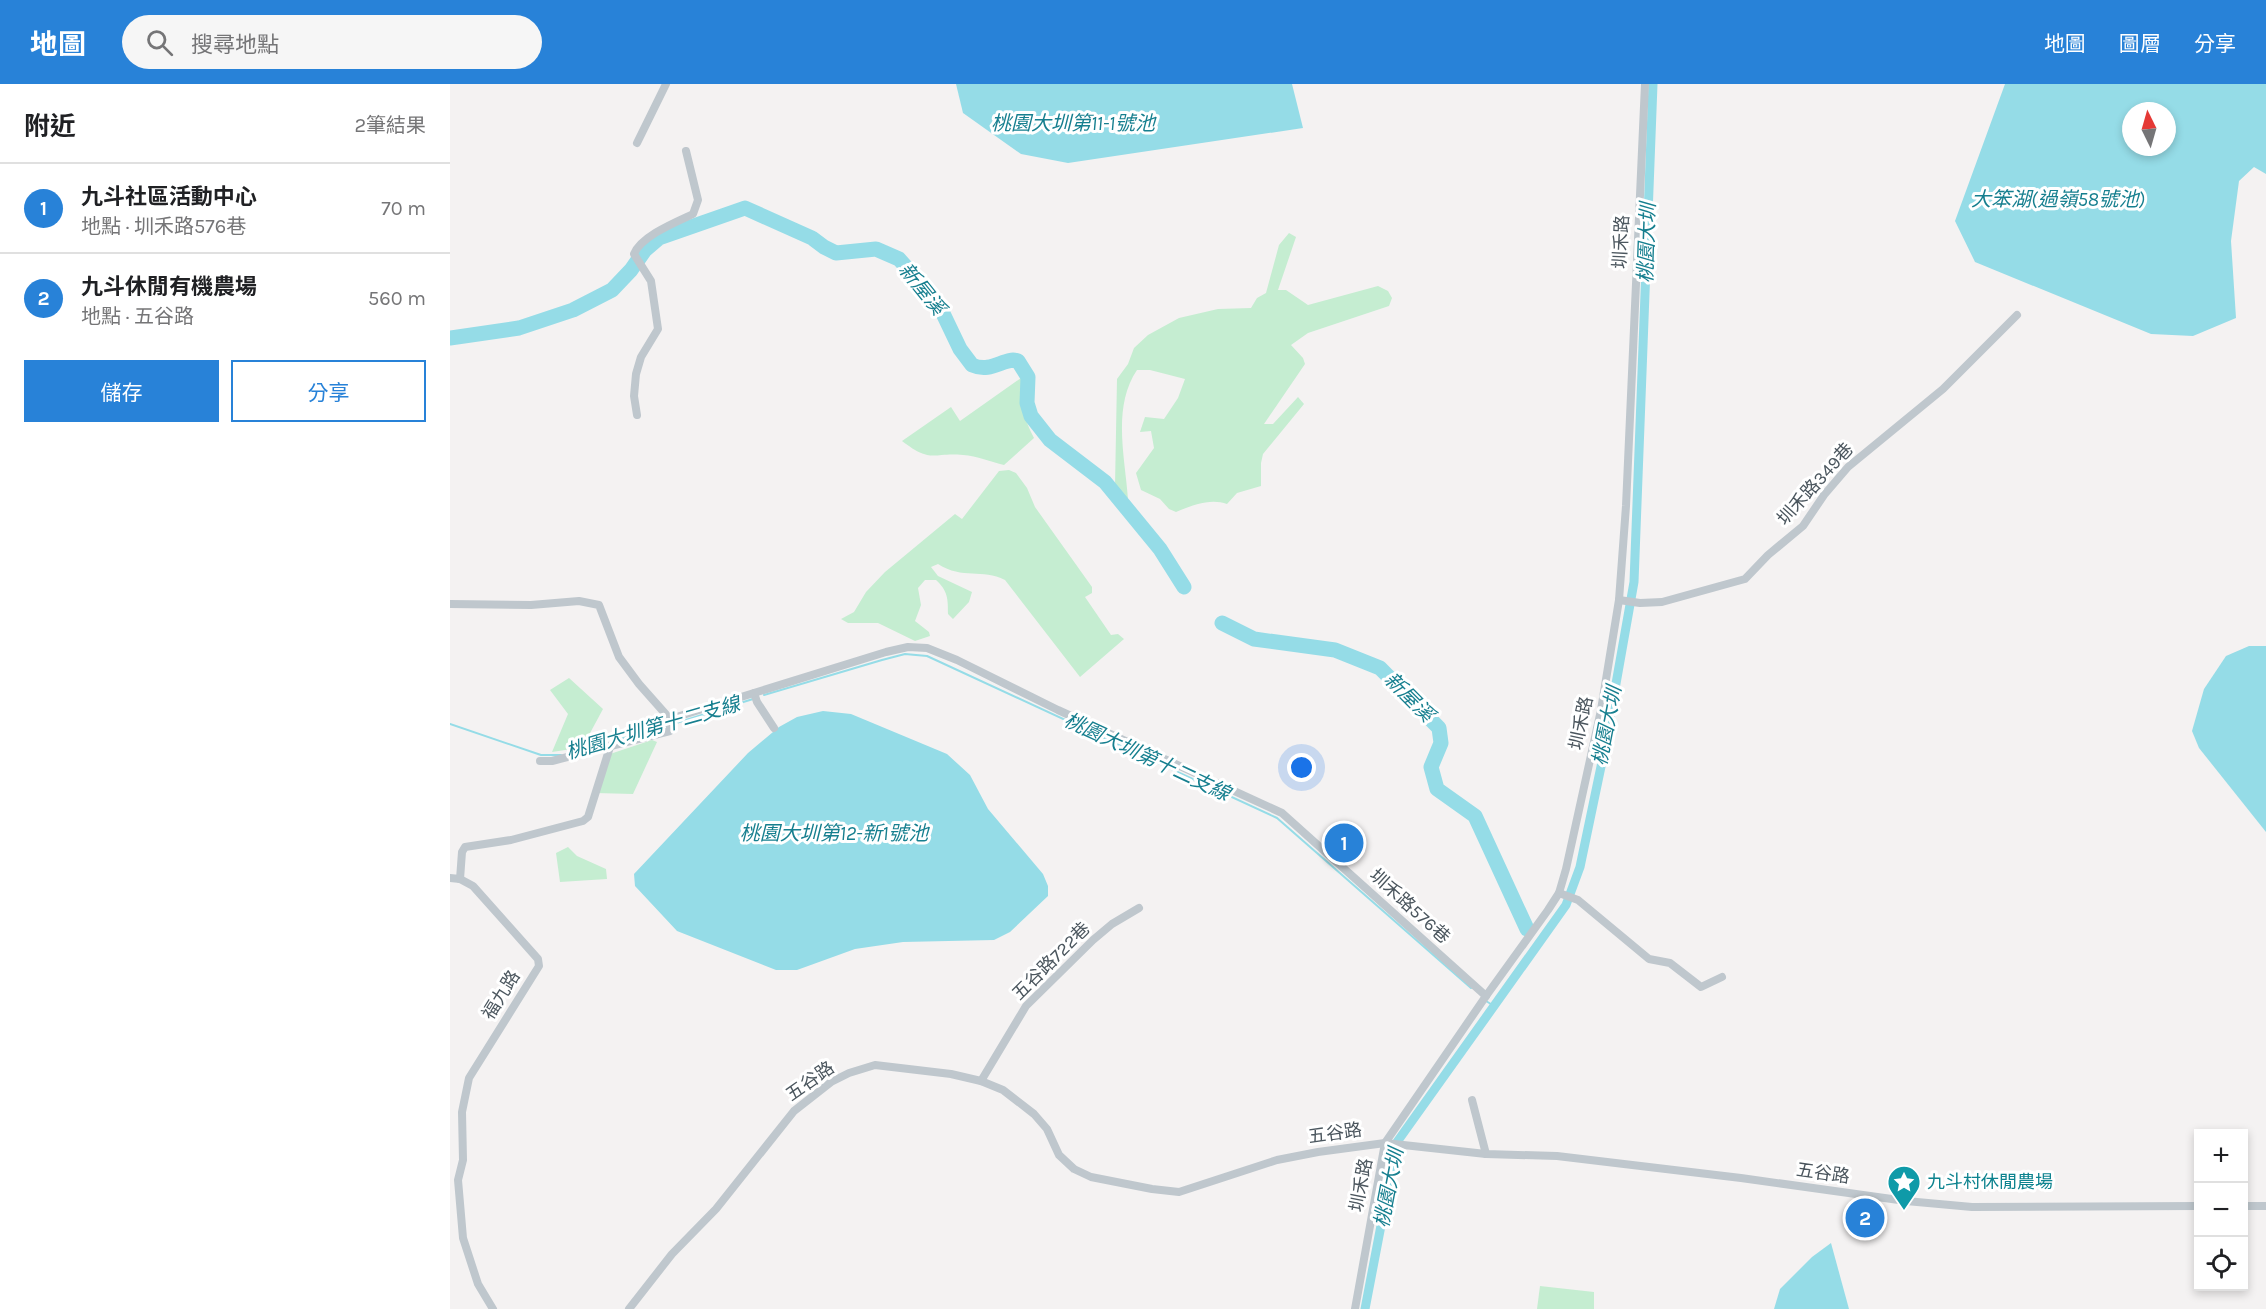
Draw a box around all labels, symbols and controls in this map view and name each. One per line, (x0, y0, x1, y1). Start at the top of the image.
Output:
search box (122, 15, 542, 69)
icon: search (143, 26, 176, 59)
text: 地圖 (30, 28, 86, 61)
text: 搜尋地點 (191, 32, 279, 58)
text: 地圖 (2044, 32, 2086, 56)
text: 圖層 (2119, 32, 2161, 56)
text: 分享 (2194, 32, 2236, 56)
north arrow (2122, 102, 2176, 156)
text: 附近 (24, 111, 76, 142)
water label: 桃園大圳第11-1號池 (991, 112, 1157, 135)
text: 2筆結果 (354, 114, 426, 137)
text: 九斗社區活動中心 (81, 184, 257, 210)
water label: 大笨湖(過嶺58號池) (1971, 188, 2145, 211)
text: 1 (40, 197, 47, 220)
text: 70 m (381, 197, 426, 220)
water label: 桃園大圳 (1634, 200, 1660, 283)
street label: 圳禾路 (1609, 214, 1633, 270)
text: 地點 · 圳禾路576巷 (81, 215, 246, 238)
water label: 新屋溪 (894, 258, 952, 322)
text: 九斗休閒有機農場 (81, 274, 257, 300)
text: 2 (37, 287, 50, 310)
text: 560 m (368, 287, 426, 310)
text: 地點 · 五谷路 (81, 305, 194, 328)
button: 儲存 (24, 360, 219, 422)
button: 分享 (231, 360, 426, 422)
street label: 圳禾路349巷 (1772, 438, 1858, 530)
water label: 新屋溪 (1380, 668, 1440, 728)
water label: 桃園大圳 (1588, 682, 1626, 767)
water label: 桃園大圳第十二支線 (563, 692, 745, 764)
street label: 圳禾路 (1565, 694, 1597, 752)
water label: 桃園大圳第十二支線 (1061, 709, 1235, 806)
your location (1287, 753, 1316, 782)
pin: 1 (1324, 820, 1364, 866)
water label: 桃園大圳第12-新1號池 (740, 822, 930, 845)
street label: 圳禾路576巷 (1365, 864, 1455, 948)
street label: 五谷路722巷 (1007, 917, 1095, 1005)
street label: 福九路 (477, 966, 525, 1024)
street label: 五谷路 (782, 1057, 838, 1105)
street label: 五谷路 (1307, 1118, 1363, 1148)
map controls (2194, 1129, 2248, 1291)
button: + (2194, 1129, 2248, 1183)
water label: 桃園大圳 (1370, 1144, 1408, 1229)
street label: 圳禾路 (1345, 1156, 1377, 1214)
street label: 五谷路 (1795, 1158, 1851, 1188)
place icon: 九斗村休閒農場 (1886, 1164, 1922, 1211)
place label: 九斗村休閒農場 (1927, 1171, 2053, 1193)
button: − (2194, 1183, 2248, 1237)
pin: 2 (1846, 1196, 1884, 1240)
button: locate (2194, 1237, 2248, 1291)

